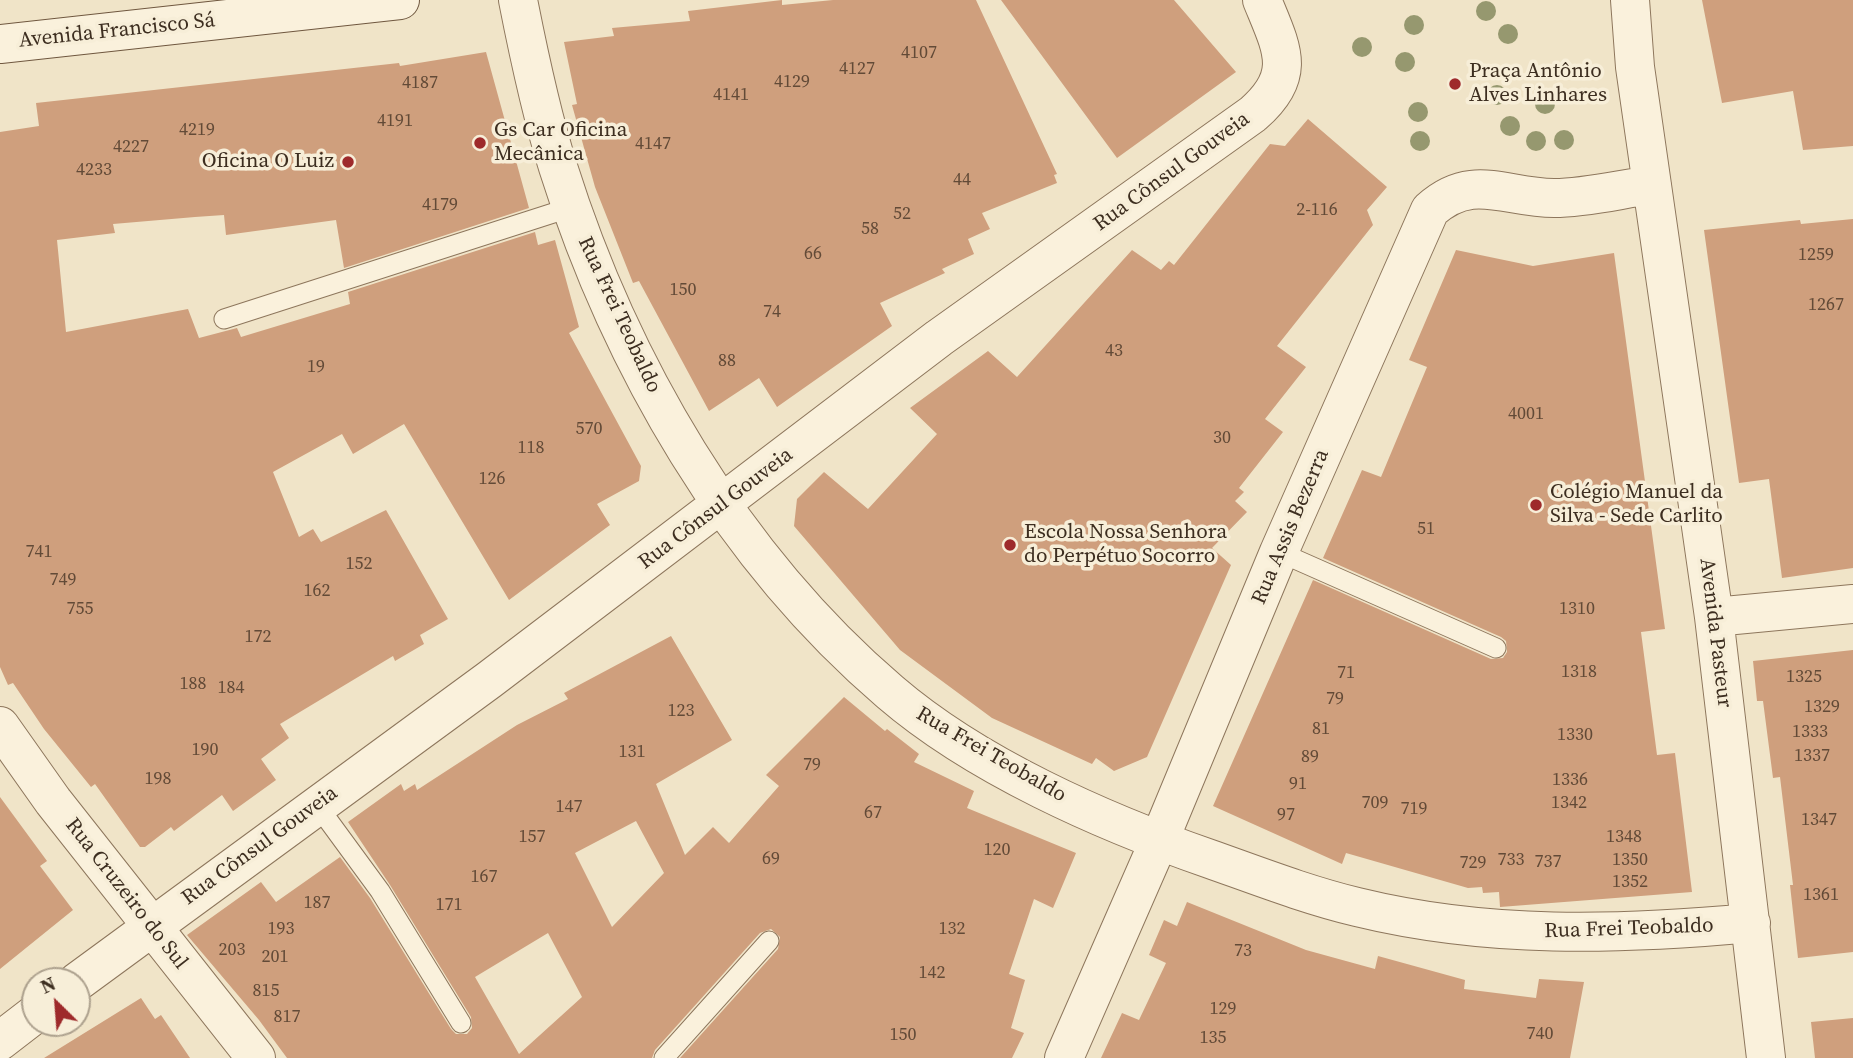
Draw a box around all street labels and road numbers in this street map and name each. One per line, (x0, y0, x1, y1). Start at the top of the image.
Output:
street label: Avenida Francisco Sá (18, 8, 216, 54)
street label: Rua Cônsul Gouveia (1089, 107, 1255, 237)
street label: Rua Frei Teobaldo (572, 233, 666, 397)
street label: Rua Cônsul Gouveia (634, 443, 798, 575)
street label: Rua Assis Bezerra (1247, 446, 1335, 608)
street label: Avenida Pasteur (1693, 557, 1737, 709)
street label: Rua Frei Teobaldo (911, 702, 1071, 808)
street label: Rua Cônsul Gouveia (177, 781, 343, 911)
street label: Rua Cruzeiro do Sul (59, 813, 193, 975)
street label: Rua Frei Teobaldo (1544, 913, 1714, 945)

